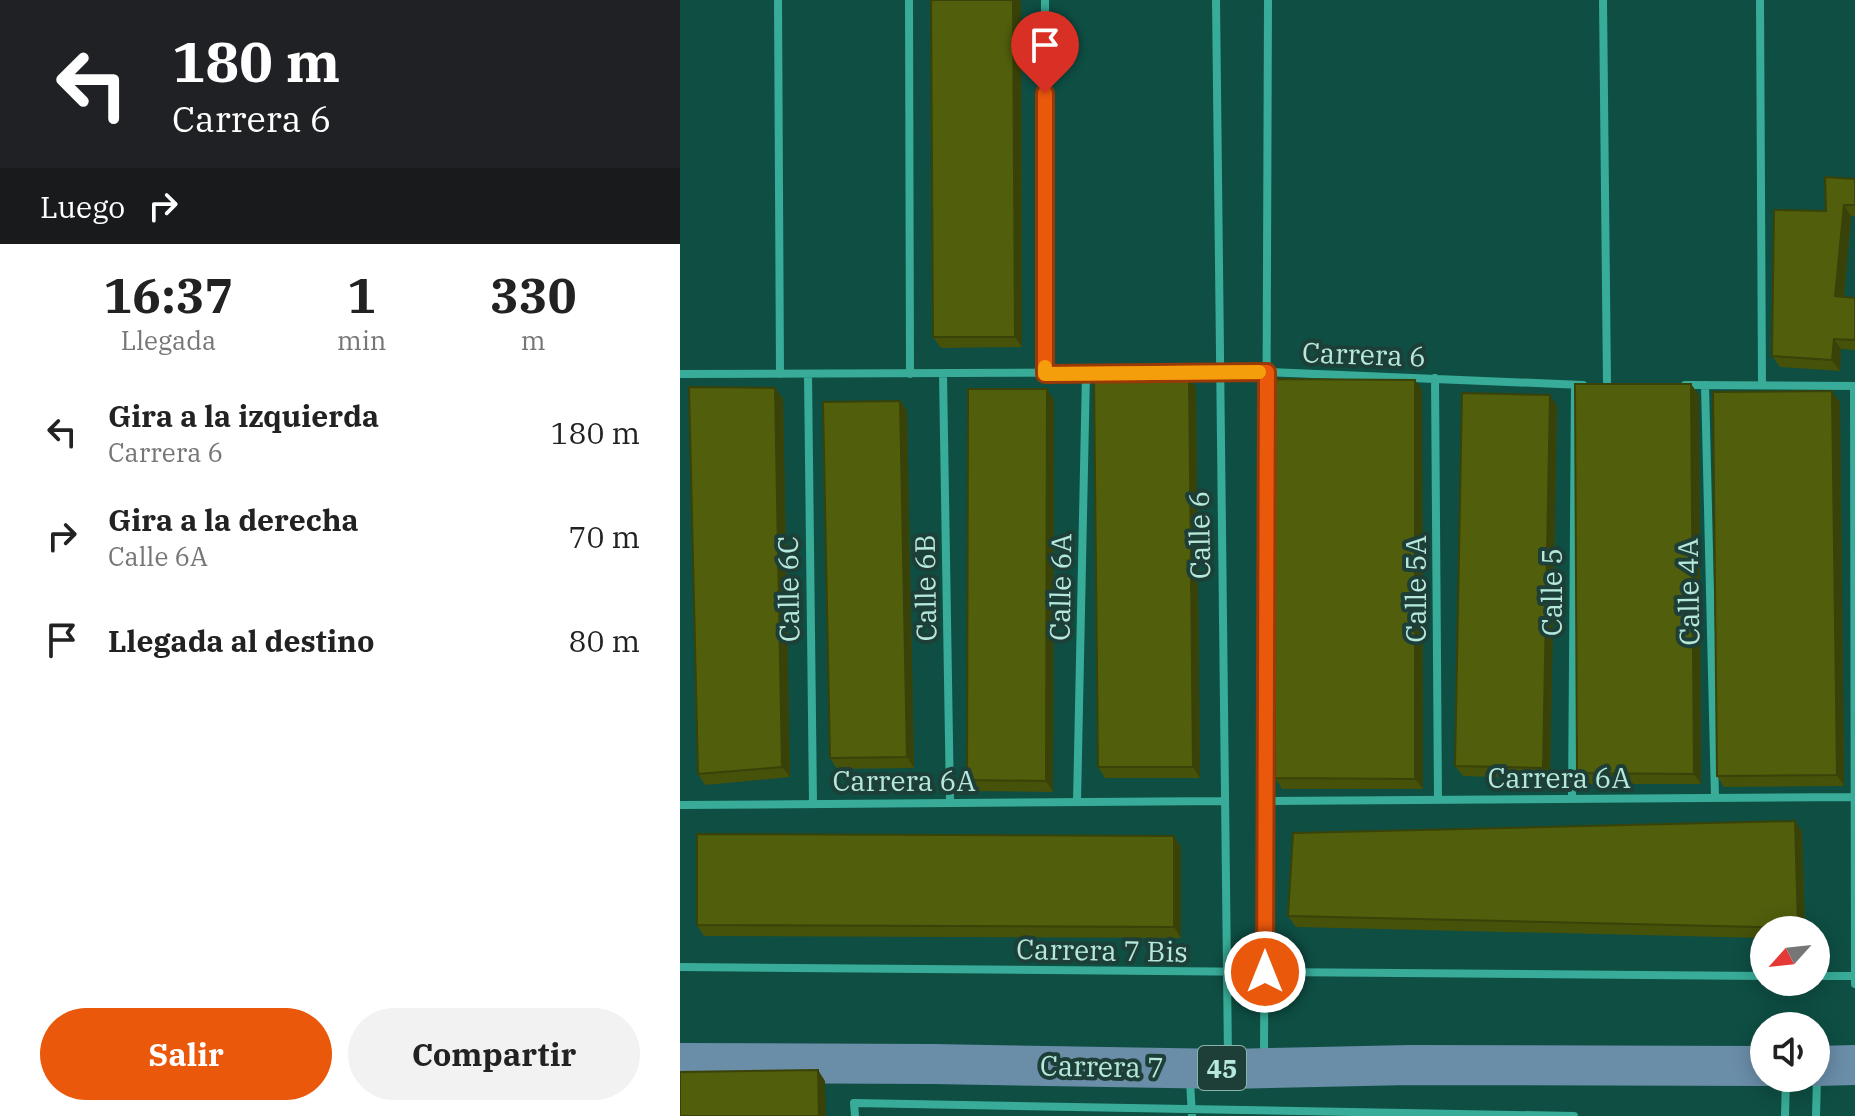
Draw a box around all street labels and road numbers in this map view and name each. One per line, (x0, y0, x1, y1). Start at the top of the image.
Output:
street label: Carrera 6 (1301, 333, 1427, 375)
street label: Calle 6 (1180, 491, 1218, 579)
street label: Calle 6A (1041, 533, 1079, 641)
street label: Calle 6B (906, 534, 944, 642)
street label: Calle 6C (769, 535, 807, 643)
street label: Calle 5A (1397, 535, 1434, 643)
street label: Calle 4A (1669, 538, 1707, 646)
street label: Calle 5 (1533, 548, 1570, 636)
street label: Carrera 6A (1487, 759, 1631, 796)
street label: Carrera 6A (832, 762, 976, 799)
street label: Carrera 7 Bis (1016, 930, 1188, 970)
street label: Carrera 7 (1040, 1046, 1164, 1086)
road number: 45 (1198, 1046, 1246, 1090)

